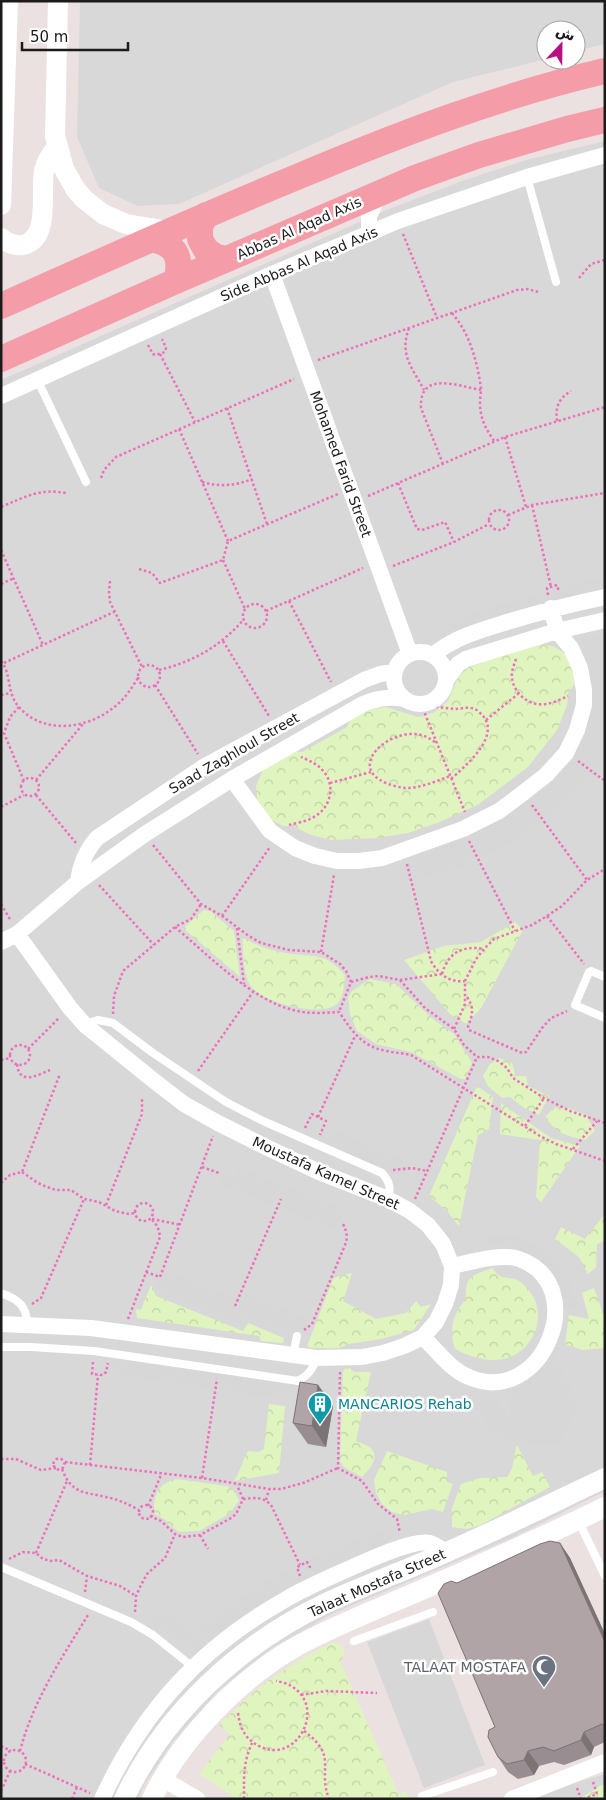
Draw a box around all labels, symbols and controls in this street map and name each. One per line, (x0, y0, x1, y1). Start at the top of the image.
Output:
scale bar (22, 20, 129, 52)
north arrow (536, 20, 586, 70)
text: ش (554, 22, 578, 44)
text: 50 m (30, 28, 68, 46)
street label: Abbas Al Aqad Axis (234, 193, 364, 263)
street label: Side Abbas Al Aqad Axis (218, 224, 380, 304)
street label: Mohamed Farid Street (307, 389, 375, 540)
street label: Saad Zaghloul Street (166, 709, 302, 797)
street label: Moustafa Kamel Street (250, 1133, 403, 1213)
building icon: MANCARIOS Rehab (307, 1391, 333, 1425)
place label: MANCARIOS Rehab (338, 1396, 472, 1412)
street label: Talaat Mostafa Street (305, 1545, 448, 1621)
mosque icon: TALAAT MOSTAFA (531, 1654, 557, 1688)
place label: TALAAT MOSTAFA (403, 1659, 526, 1675)

